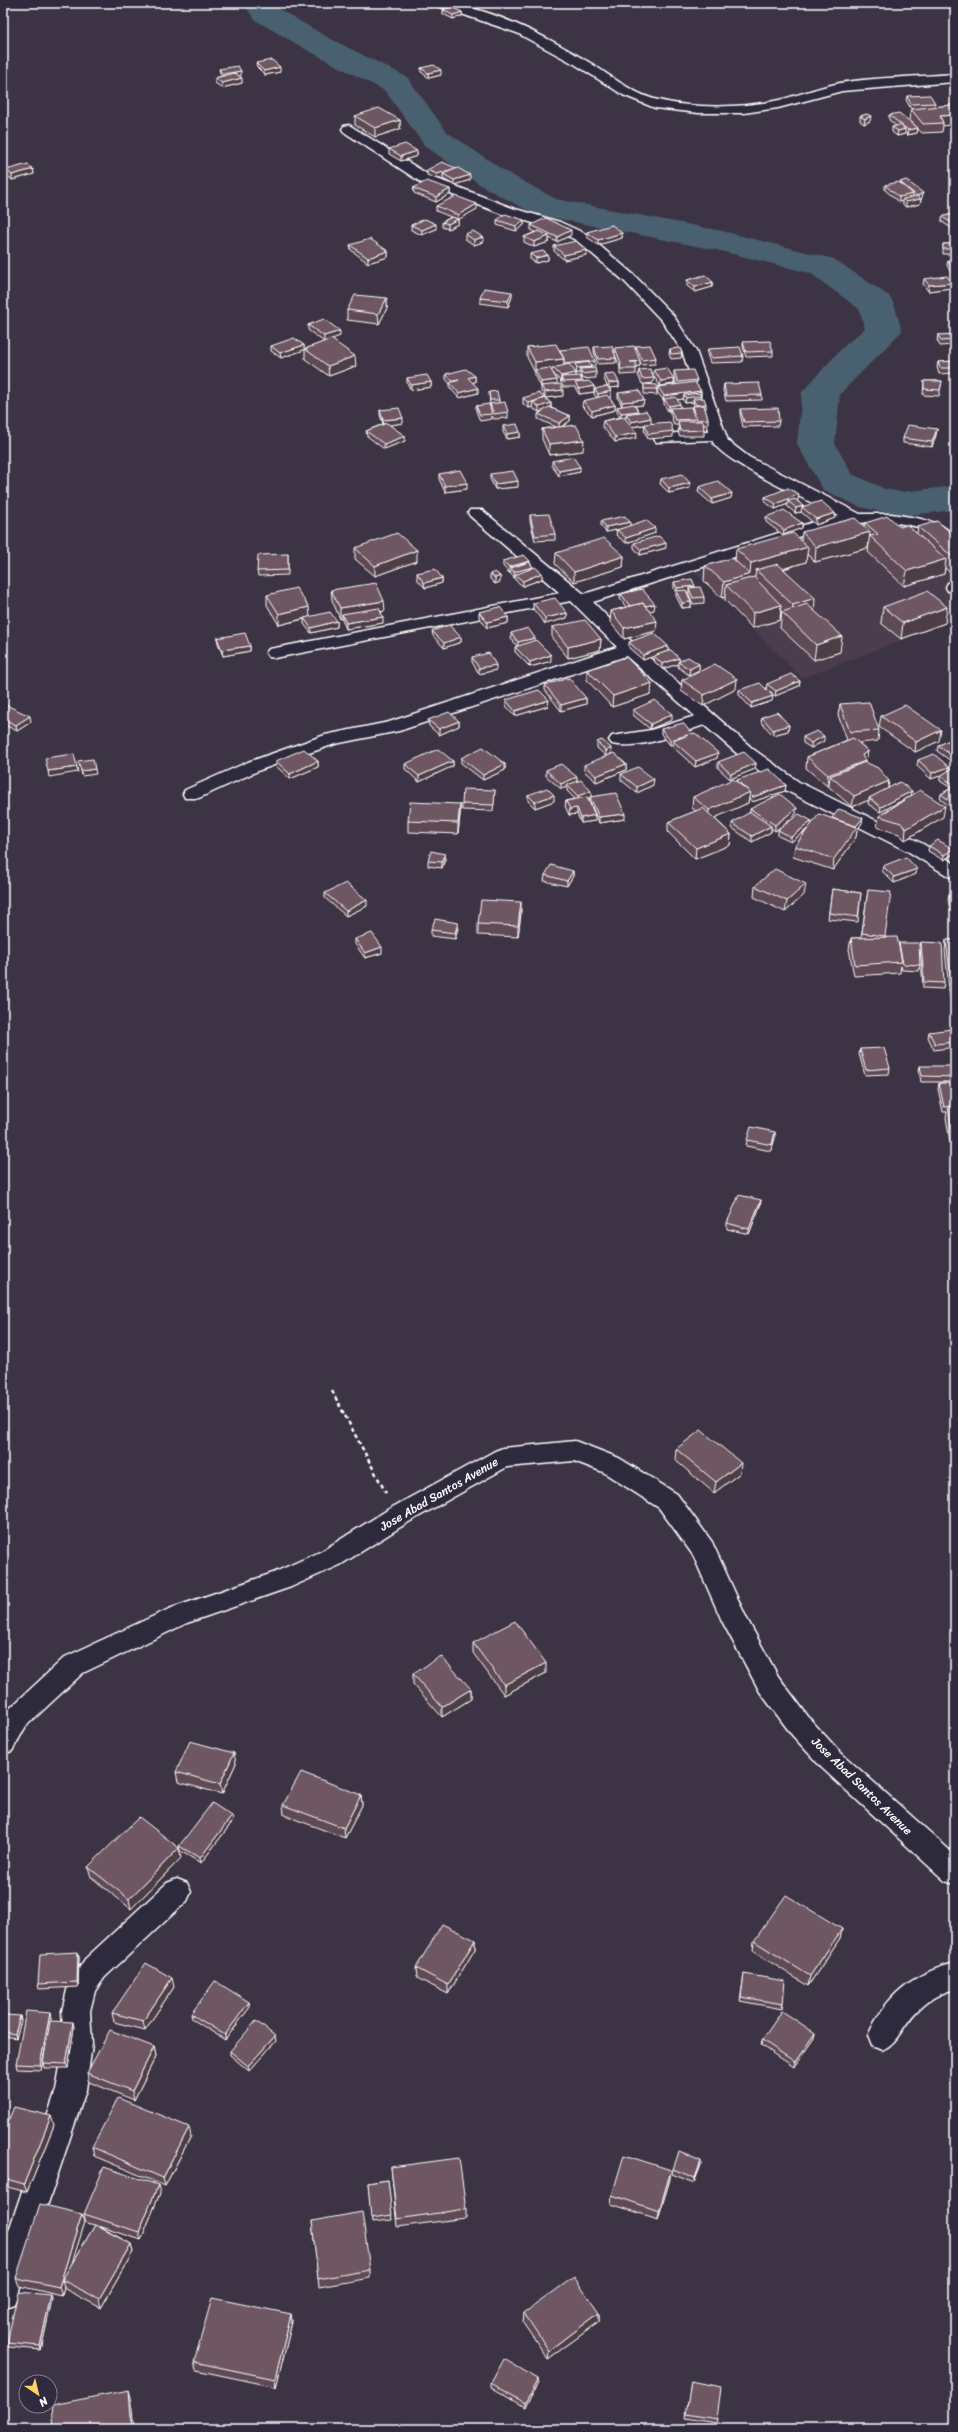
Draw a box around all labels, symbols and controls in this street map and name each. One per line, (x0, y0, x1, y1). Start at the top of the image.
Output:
street label: Jose Abad Santos Avenue (375, 1451, 503, 1538)
street label: Jose Abad Santos Avenue (805, 1731, 918, 1840)
north arrow (18, 2374, 58, 2414)
text: N (35, 2391, 53, 2412)

